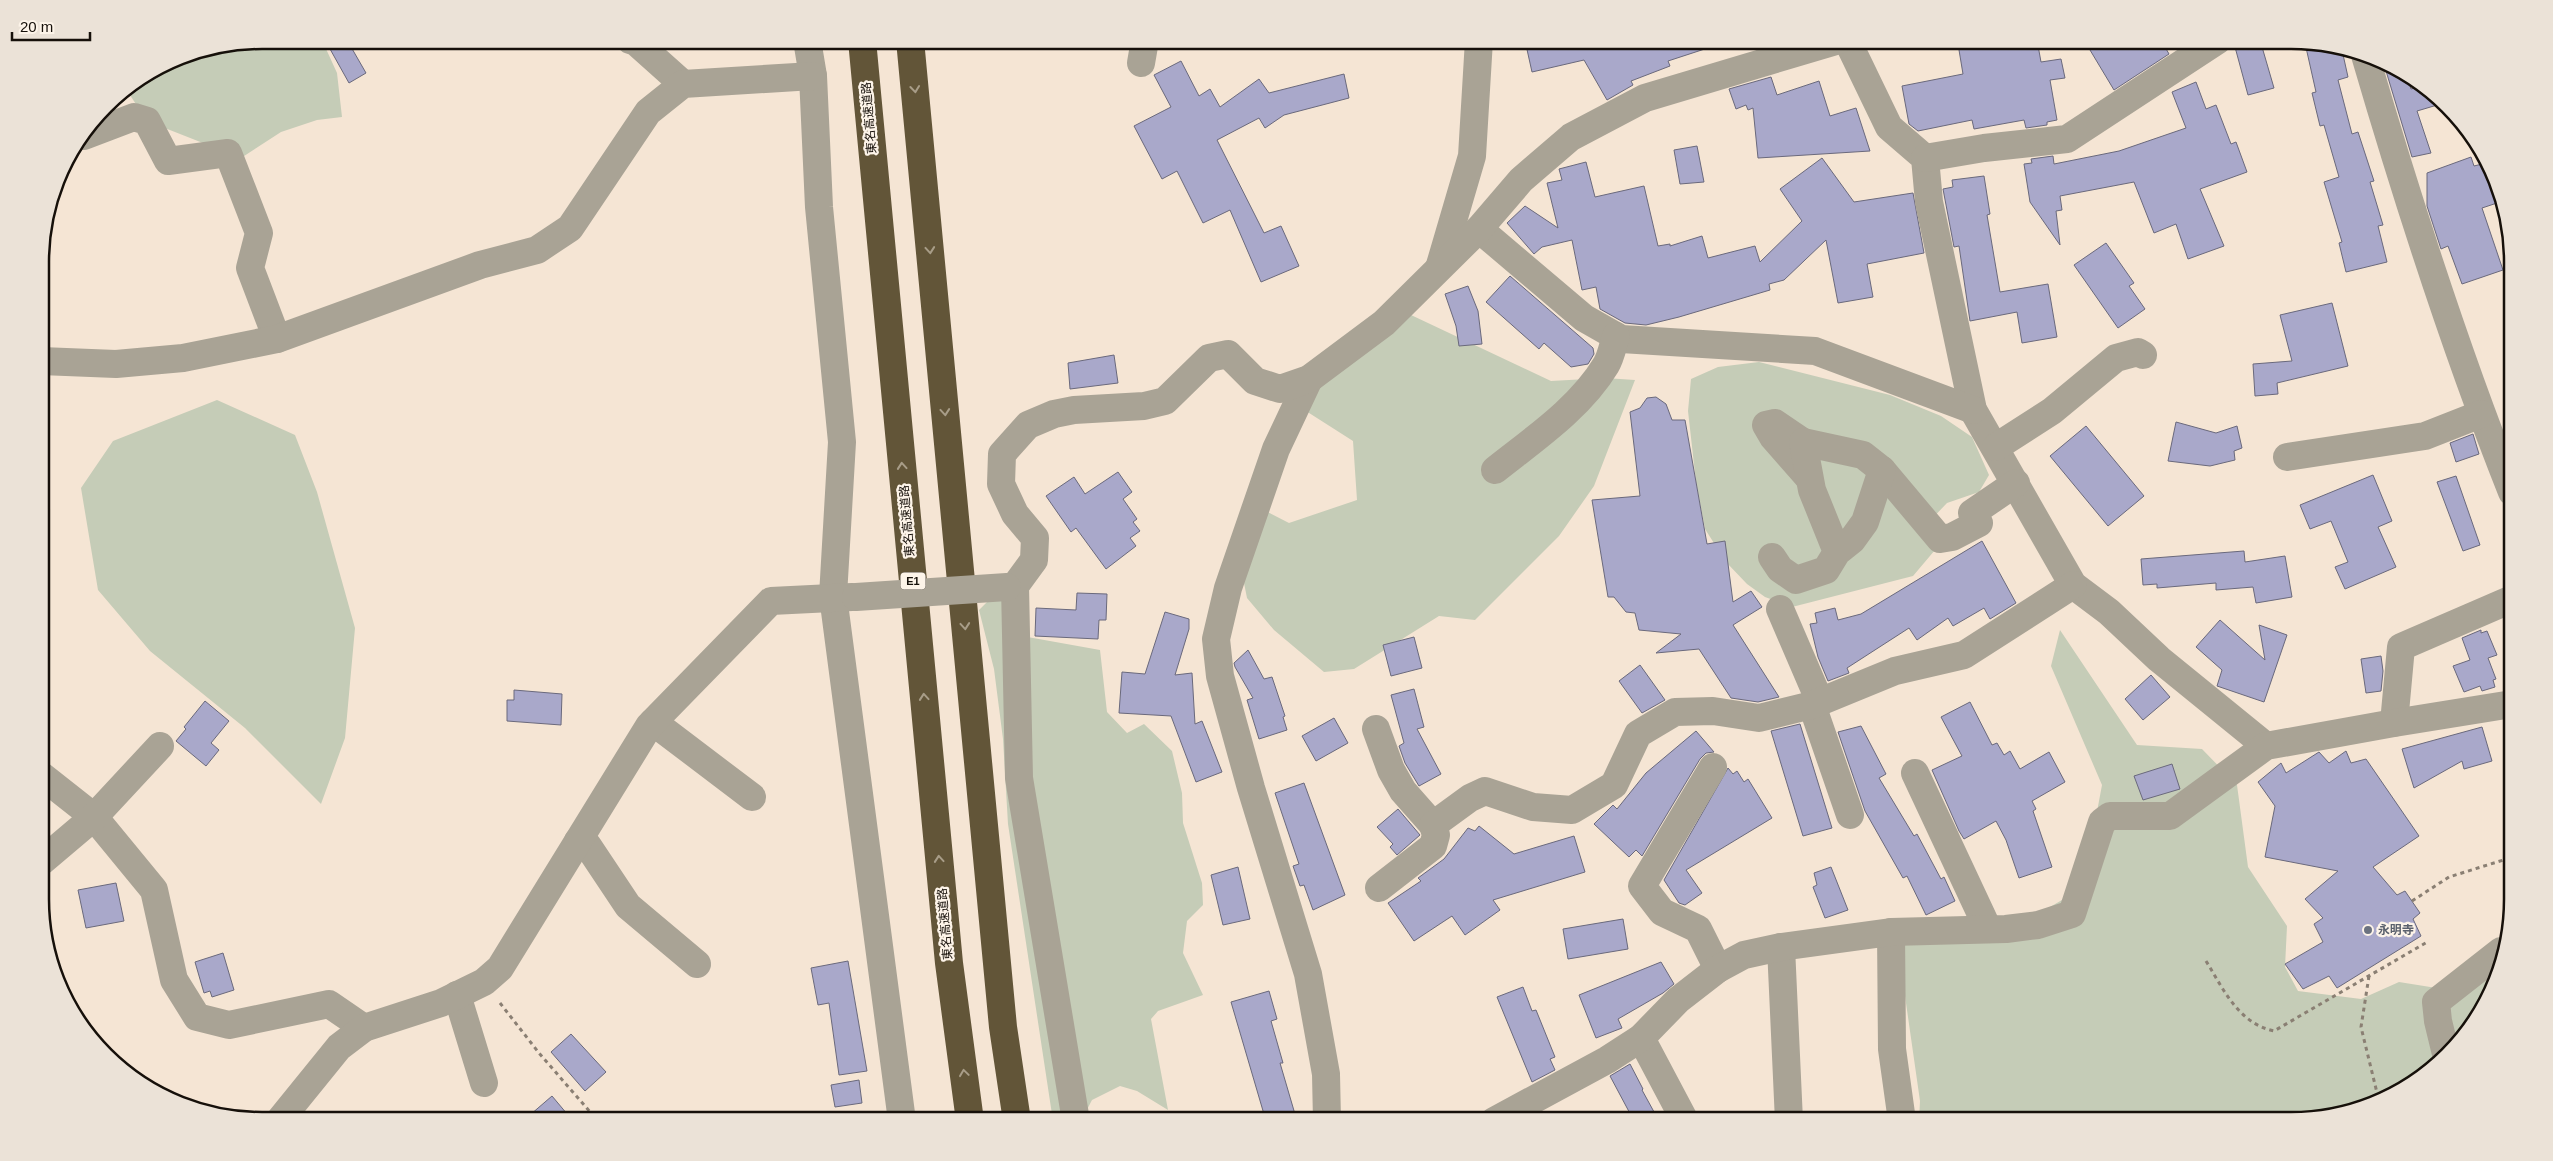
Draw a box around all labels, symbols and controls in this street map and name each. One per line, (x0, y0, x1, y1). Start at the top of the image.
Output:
scale bar (12, 10, 90, 42)
text: 20 m (20, 18, 53, 35)
street label: 東名高速道路 (859, 82, 879, 154)
one-way arrow (909, 85, 920, 93)
one-way arrow (925, 247, 936, 255)
one-way arrow (940, 408, 951, 416)
one-way arrow (897, 461, 908, 469)
street label: 東名高速道路 (897, 485, 917, 557)
road number: E1 (900, 572, 926, 590)
one-way arrow (959, 622, 970, 630)
one-way arrow (919, 693, 930, 701)
one-way arrow (934, 855, 945, 863)
street label: 東名高速道路 (935, 888, 955, 960)
place label: 永明寺 (2378, 923, 2414, 937)
marker: 永明寺 (2362, 924, 2374, 936)
one-way arrow (959, 1068, 969, 1077)

